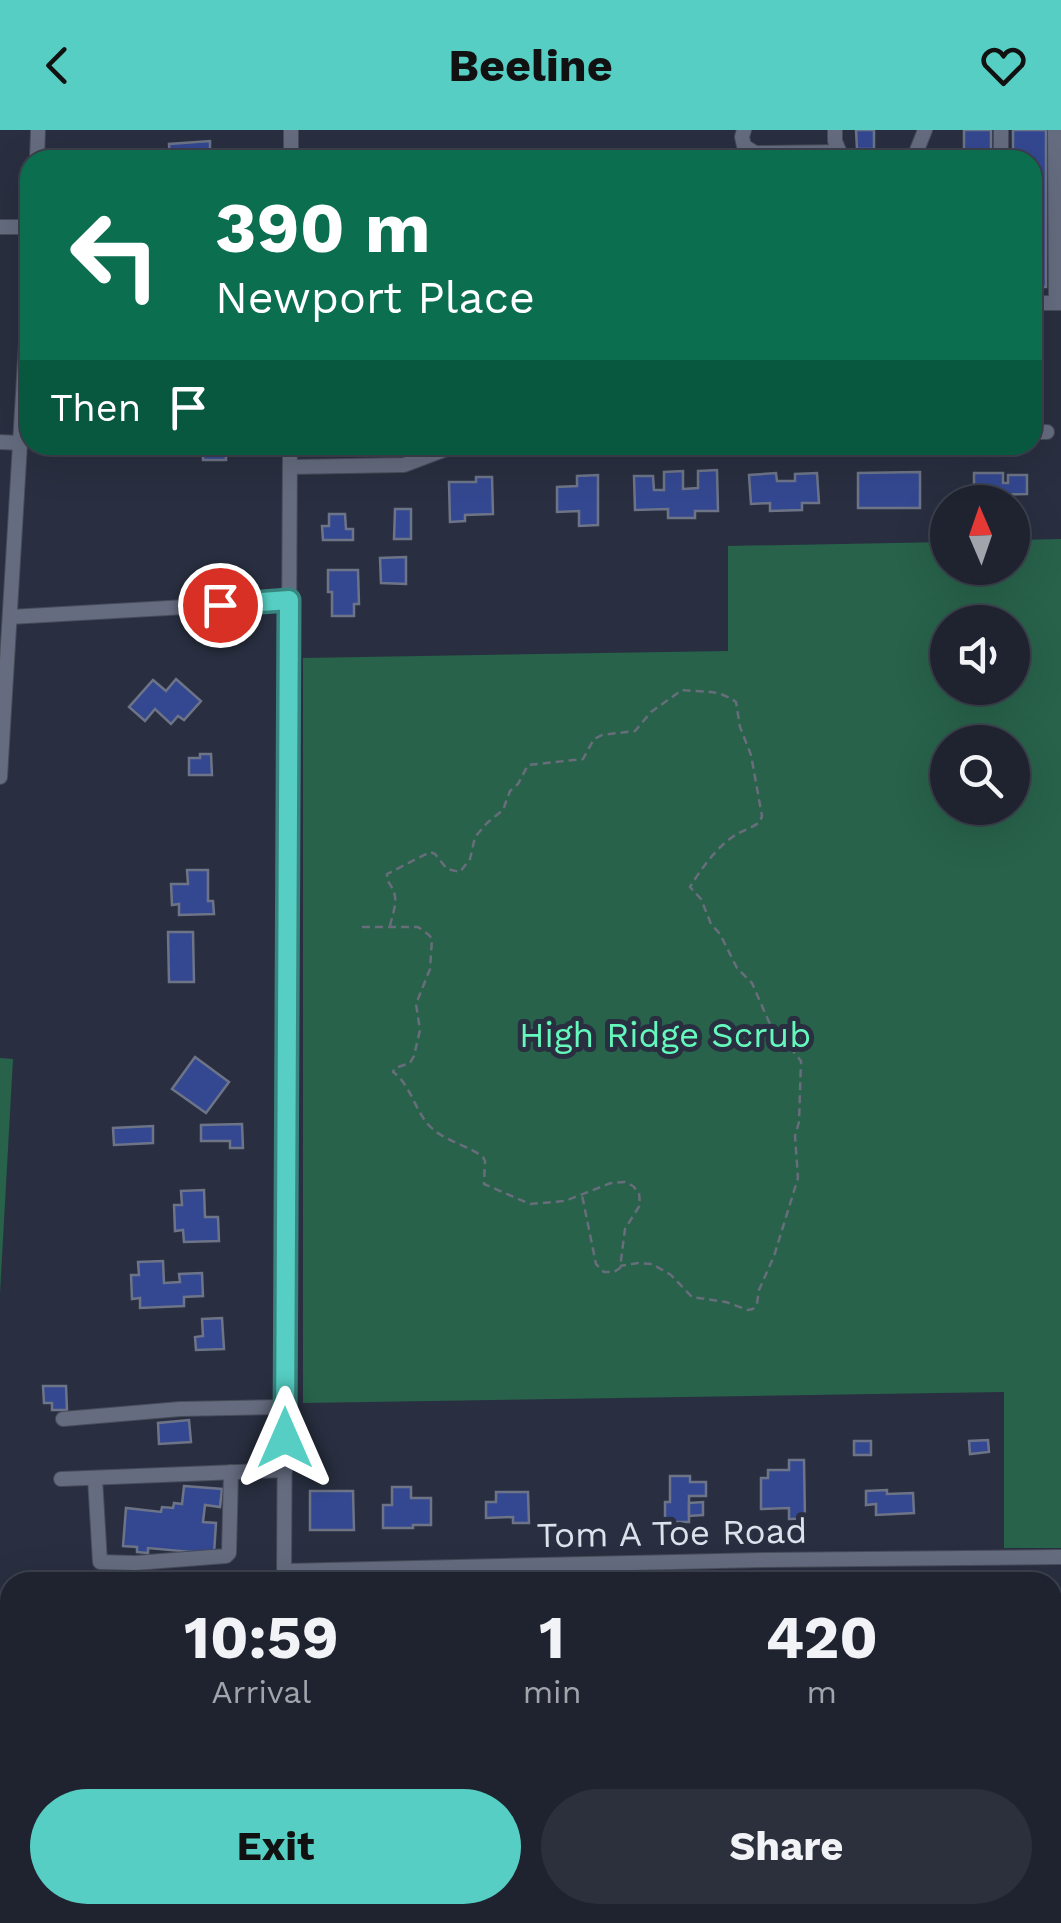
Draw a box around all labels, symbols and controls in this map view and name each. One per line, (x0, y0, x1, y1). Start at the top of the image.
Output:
icon: back (30, 38, 85, 93)
icon: heart (976, 38, 1031, 93)
text: Beeline (448, 39, 613, 92)
text: 390 m (215, 187, 431, 269)
icon: left (50, 190, 180, 320)
text: Newport Place (215, 271, 535, 324)
icon: arrive (161, 380, 216, 435)
text: Then (50, 386, 141, 430)
north arrow (930, 485, 1030, 585)
map controls (930, 485, 1030, 825)
pin (178, 563, 263, 648)
icon: arrive (193, 578, 248, 633)
button: sound (930, 605, 1030, 705)
button: search (930, 725, 1030, 825)
park label: High Ridge Scrub (519, 1014, 811, 1056)
position arrow (233, 1386, 337, 1490)
street label: Tom A Toe Road (536, 1510, 808, 1556)
text: 10:59 (184, 1602, 339, 1673)
text: 1 (539, 1602, 565, 1673)
text: 420 (765, 1602, 878, 1673)
text: Arrival (211, 1673, 311, 1711)
text: min (523, 1673, 581, 1711)
text: m (806, 1673, 837, 1711)
button: Exit (30, 1789, 521, 1904)
button: Share (541, 1789, 1032, 1904)

